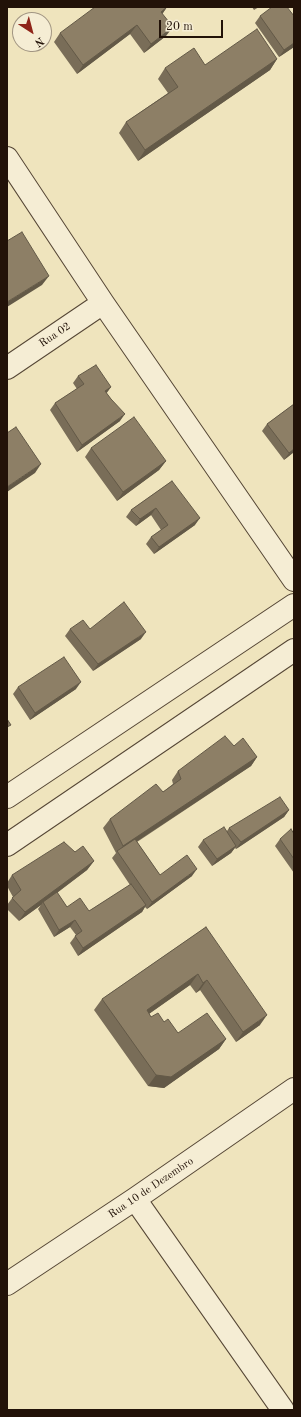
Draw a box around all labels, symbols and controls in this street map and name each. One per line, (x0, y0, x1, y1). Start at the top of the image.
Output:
north arrow (12, 12, 52, 52)
scale bar (161, 12, 225, 38)
text: 20 m (166, 21, 193, 33)
text: N (32, 34, 45, 48)
street label: Rua 02 (37, 320, 73, 350)
street label: Rua 10 de Dezembro (106, 1155, 196, 1221)

